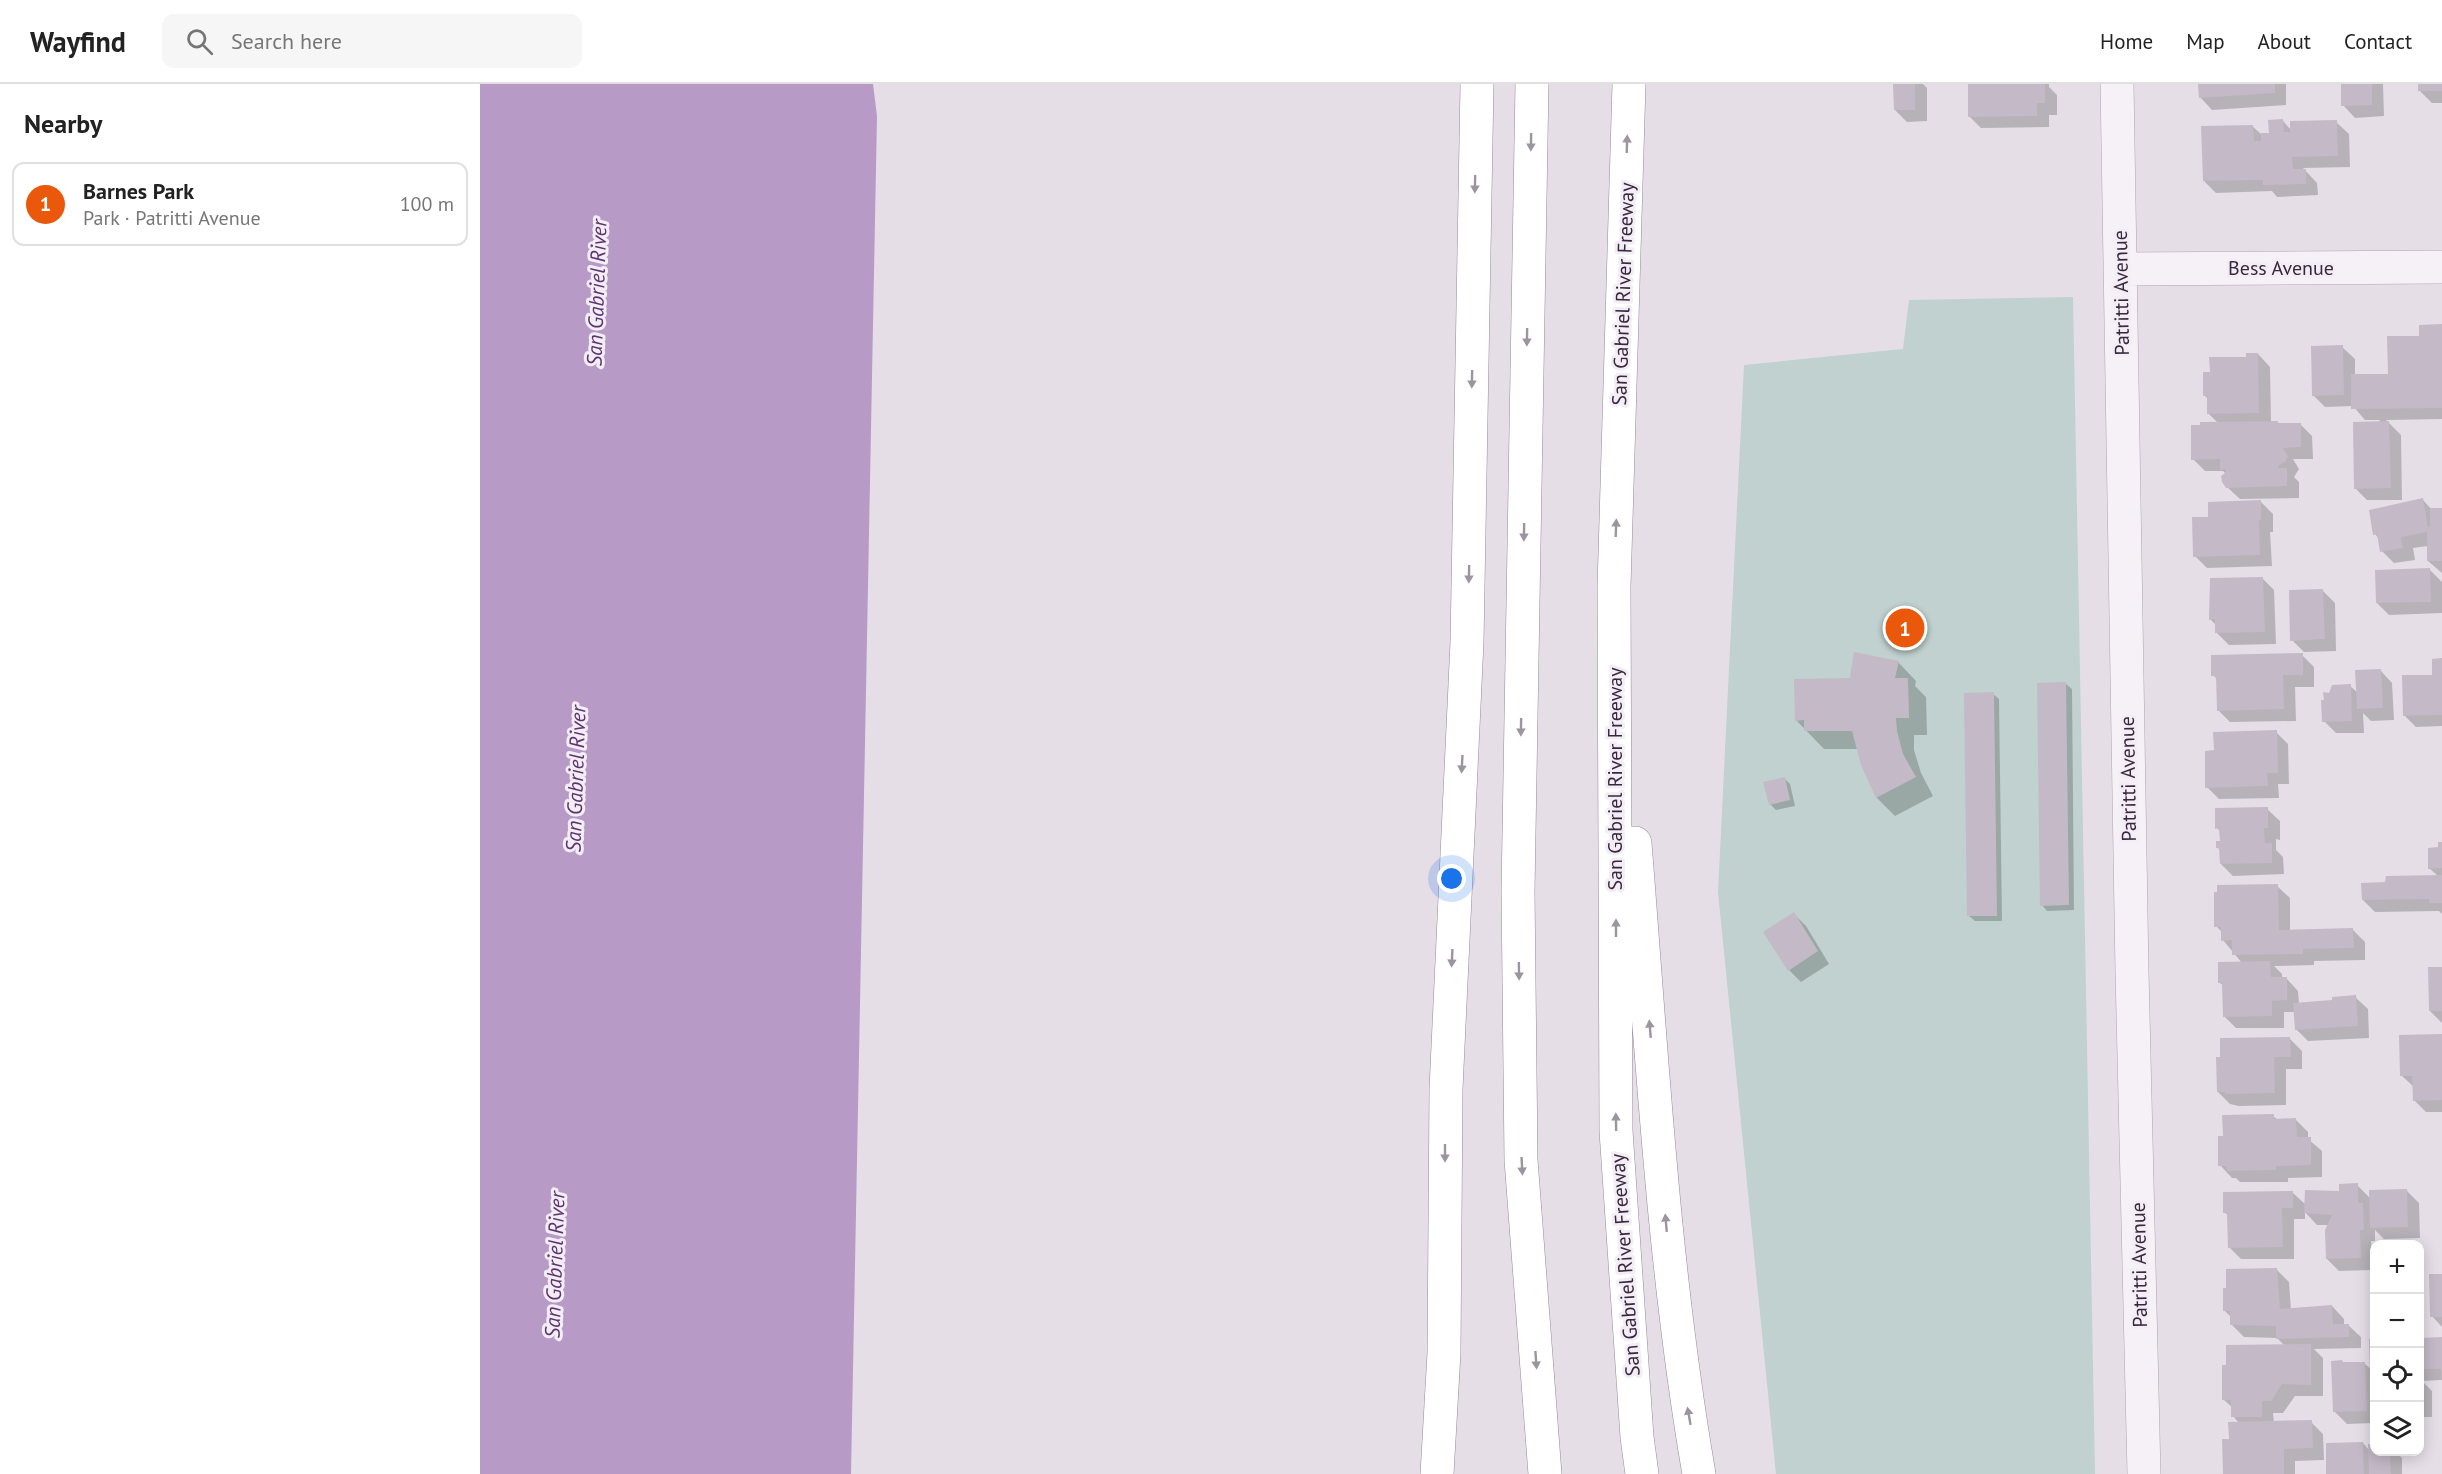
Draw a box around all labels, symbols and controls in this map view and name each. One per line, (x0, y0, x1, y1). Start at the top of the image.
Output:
search box (162, 14, 582, 68)
text: Wayfind (30, 23, 126, 60)
icon: search (183, 25, 216, 58)
text: Search here (231, 27, 342, 55)
text: Home (2100, 28, 2153, 55)
text: Map (2186, 28, 2225, 55)
text: About (2258, 28, 2311, 55)
text: Contact (2344, 28, 2412, 55)
text: Nearby (24, 107, 102, 140)
one-way arrow (1526, 133, 1535, 152)
one-way arrow (1622, 135, 1632, 154)
one-way arrow (1470, 175, 1480, 194)
text: Barnes Park (83, 177, 194, 205)
street label: San Gabriel River Freeway (1606, 181, 1640, 406)
text: 1 (40, 191, 51, 217)
text: 100 m (400, 191, 454, 217)
text: Park · Patritti Avenue (83, 205, 261, 231)
water label: San Gabriel River (580, 217, 613, 367)
street label: Patritti Avenue (2107, 230, 2135, 356)
street label: Bess Avenue (2228, 255, 2334, 281)
one-way arrow (1523, 328, 1532, 347)
one-way arrow (1467, 370, 1477, 389)
one-way arrow (1611, 519, 1621, 538)
one-way arrow (1519, 523, 1529, 542)
one-way arrow (1464, 565, 1473, 584)
pin: 1 (1886, 606, 1924, 650)
street label: San Gabriel River Freeway (1602, 667, 1628, 891)
water label: San Gabriel River (559, 703, 592, 853)
street label: Patritti Avenue (2114, 716, 2142, 842)
one-way arrow (1516, 718, 1526, 737)
one-way arrow (1457, 754, 1466, 773)
your location (1437, 864, 1466, 893)
one-way arrow (1611, 918, 1621, 937)
one-way arrow (1447, 949, 1457, 968)
one-way arrow (1514, 961, 1524, 980)
one-way arrow (1645, 1019, 1655, 1038)
one-way arrow (1611, 1113, 1621, 1132)
one-way arrow (1440, 1144, 1450, 1163)
street label: San Gabriel River Freeway (1604, 1152, 1646, 1377)
one-way arrow (1517, 1156, 1527, 1175)
water label: San Gabriel River (538, 1189, 571, 1339)
street label: Patritti Avenue (2125, 1202, 2153, 1328)
one-way arrow (1661, 1213, 1670, 1232)
map controls (2370, 1240, 2424, 1456)
button: + (2370, 1240, 2424, 1294)
button: − (2370, 1294, 2424, 1348)
button: locate (2370, 1348, 2424, 1402)
one-way arrow (1531, 1351, 1541, 1370)
button: layers (2370, 1402, 2424, 1456)
one-way arrow (1684, 1407, 1693, 1426)

